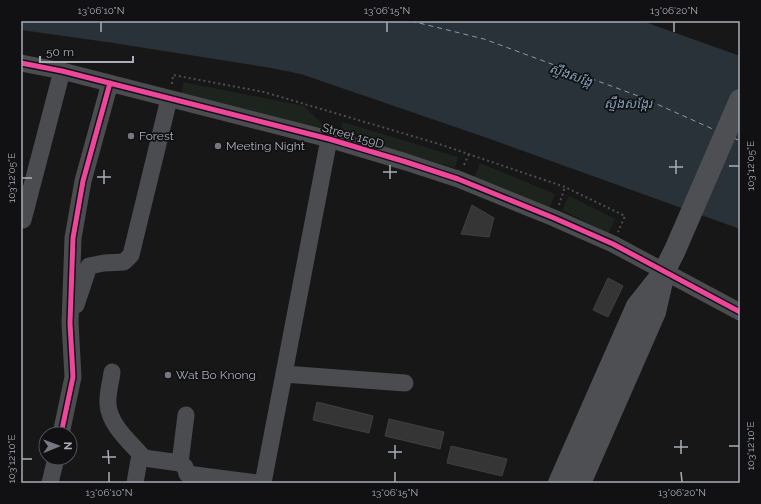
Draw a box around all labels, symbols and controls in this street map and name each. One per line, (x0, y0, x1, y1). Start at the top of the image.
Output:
text: 13°06'10"N (78, 5, 124, 16)
text: 13°06'15"N (364, 5, 410, 16)
text: 13°06'20"N (650, 5, 698, 16)
scale bar (40, 38, 133, 64)
text: 50 m (46, 45, 74, 59)
water label: ស្ទឹងសង្កែ (547, 60, 595, 91)
water label: ស្ទឹងសង្កែរ (604, 95, 654, 112)
street label: Street 159D (320, 121, 386, 152)
place label: Forest (139, 129, 174, 143)
marker: Forest (126, 131, 136, 141)
place label: Meeting Night (226, 139, 305, 153)
marker: Meeting Night (213, 141, 223, 151)
text: 103°12'05"E (745, 141, 756, 191)
text: 103°12'05"E (6, 153, 17, 203)
place label: Wat Bo Knong (176, 368, 256, 382)
marker: Wat Bo Knong (163, 370, 173, 380)
text: 103°12'10"E (745, 422, 756, 470)
north arrow (38, 426, 78, 466)
text: 103°12'10"E (6, 435, 17, 483)
text: N (61, 442, 74, 450)
text: 13°06'10"N (86, 487, 132, 498)
text: 13°06'15"N (372, 487, 418, 498)
text: 13°06'20"N (658, 487, 706, 498)

